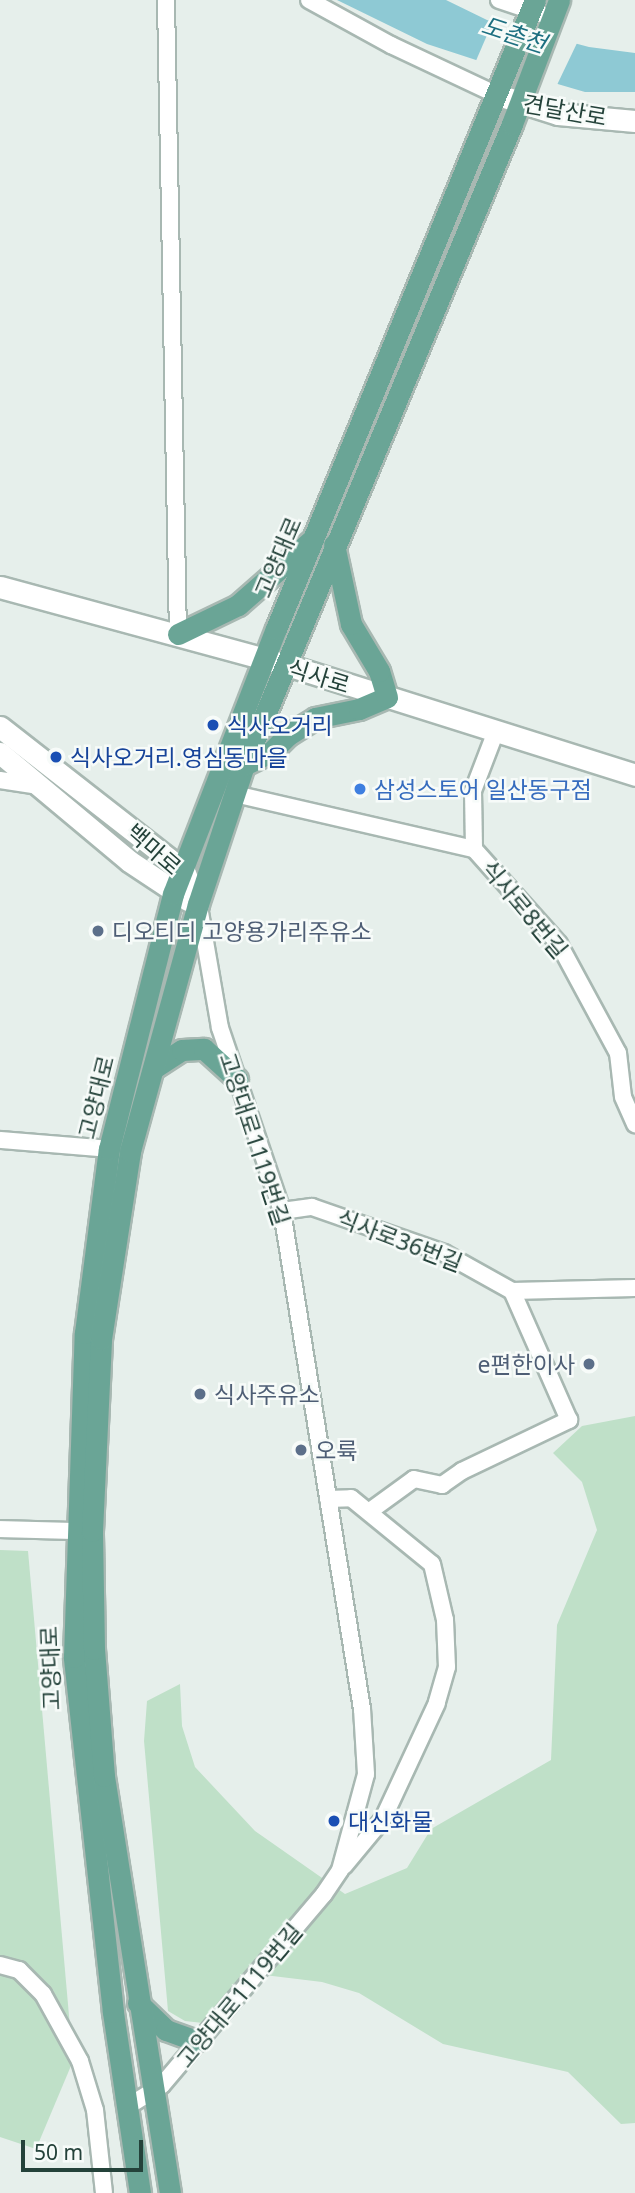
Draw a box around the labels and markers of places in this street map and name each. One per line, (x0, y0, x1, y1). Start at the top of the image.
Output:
place label: 식사오거리 (227, 711, 333, 739)
marker: 식사오거리 (205, 717, 221, 733)
place label: 식사오거리.영심동마을 (70, 743, 288, 771)
marker: 식사오거리.영심동마을 (48, 749, 64, 765)
place label: 삼성스토어 일산동구점 (374, 775, 592, 803)
marker: 삼성스토어 일산동구점 (352, 781, 368, 797)
place label: 디오티디 고양용가리주유소 (112, 917, 372, 945)
marker: 디오티디 고양용가리주유소 (90, 923, 106, 939)
place label: e편한이사 (477, 1350, 575, 1378)
marker: e편한이사 (581, 1356, 597, 1372)
place label: 식사주유소 (214, 1380, 320, 1408)
marker: 식사주유소 (192, 1386, 208, 1402)
place label: 오륙 (315, 1436, 357, 1464)
marker: 오륙 (293, 1442, 309, 1458)
place label: 대신화물 (348, 1807, 433, 1835)
marker: 대신화물 (326, 1813, 342, 1829)

